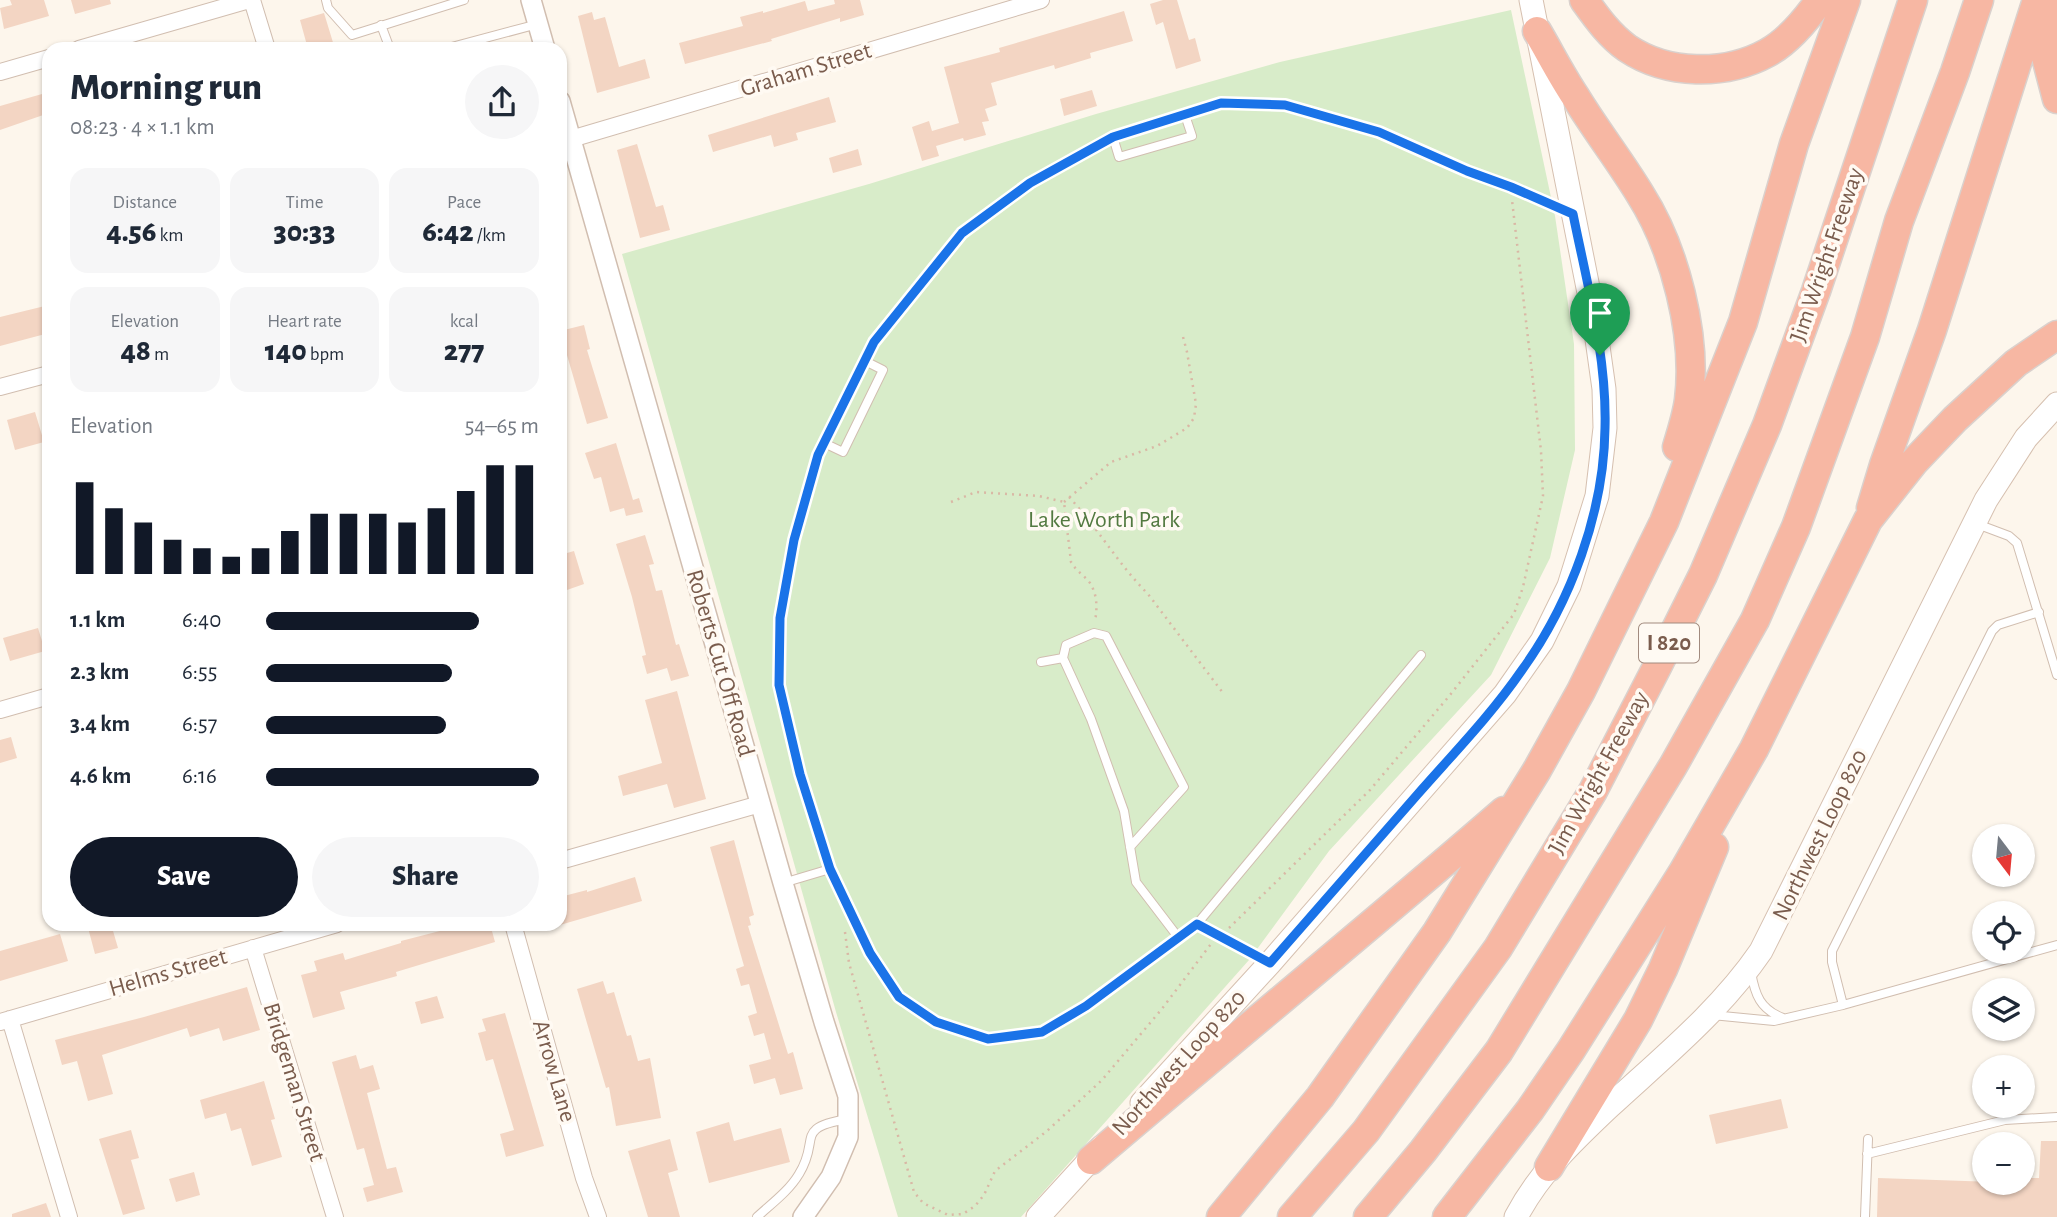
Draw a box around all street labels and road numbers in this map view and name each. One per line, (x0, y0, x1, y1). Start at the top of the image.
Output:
street label: Graham Street (738, 39, 875, 101)
street label: Jim Wright Freeway (1786, 165, 1868, 345)
street label: Roberts Cut Off Road (682, 567, 758, 759)
road number: I 820 (1639, 624, 1699, 663)
street label: Jim Wright Freeway (1544, 687, 1654, 859)
street label: Northwest Loop 820 (1768, 746, 1872, 924)
street label: Helms Street (106, 945, 230, 1001)
street label: Northwest Loop 820 (1108, 986, 1250, 1140)
street label: Bridgeman Street (259, 1000, 330, 1164)
street label: Arrow Lane (528, 1017, 580, 1125)

